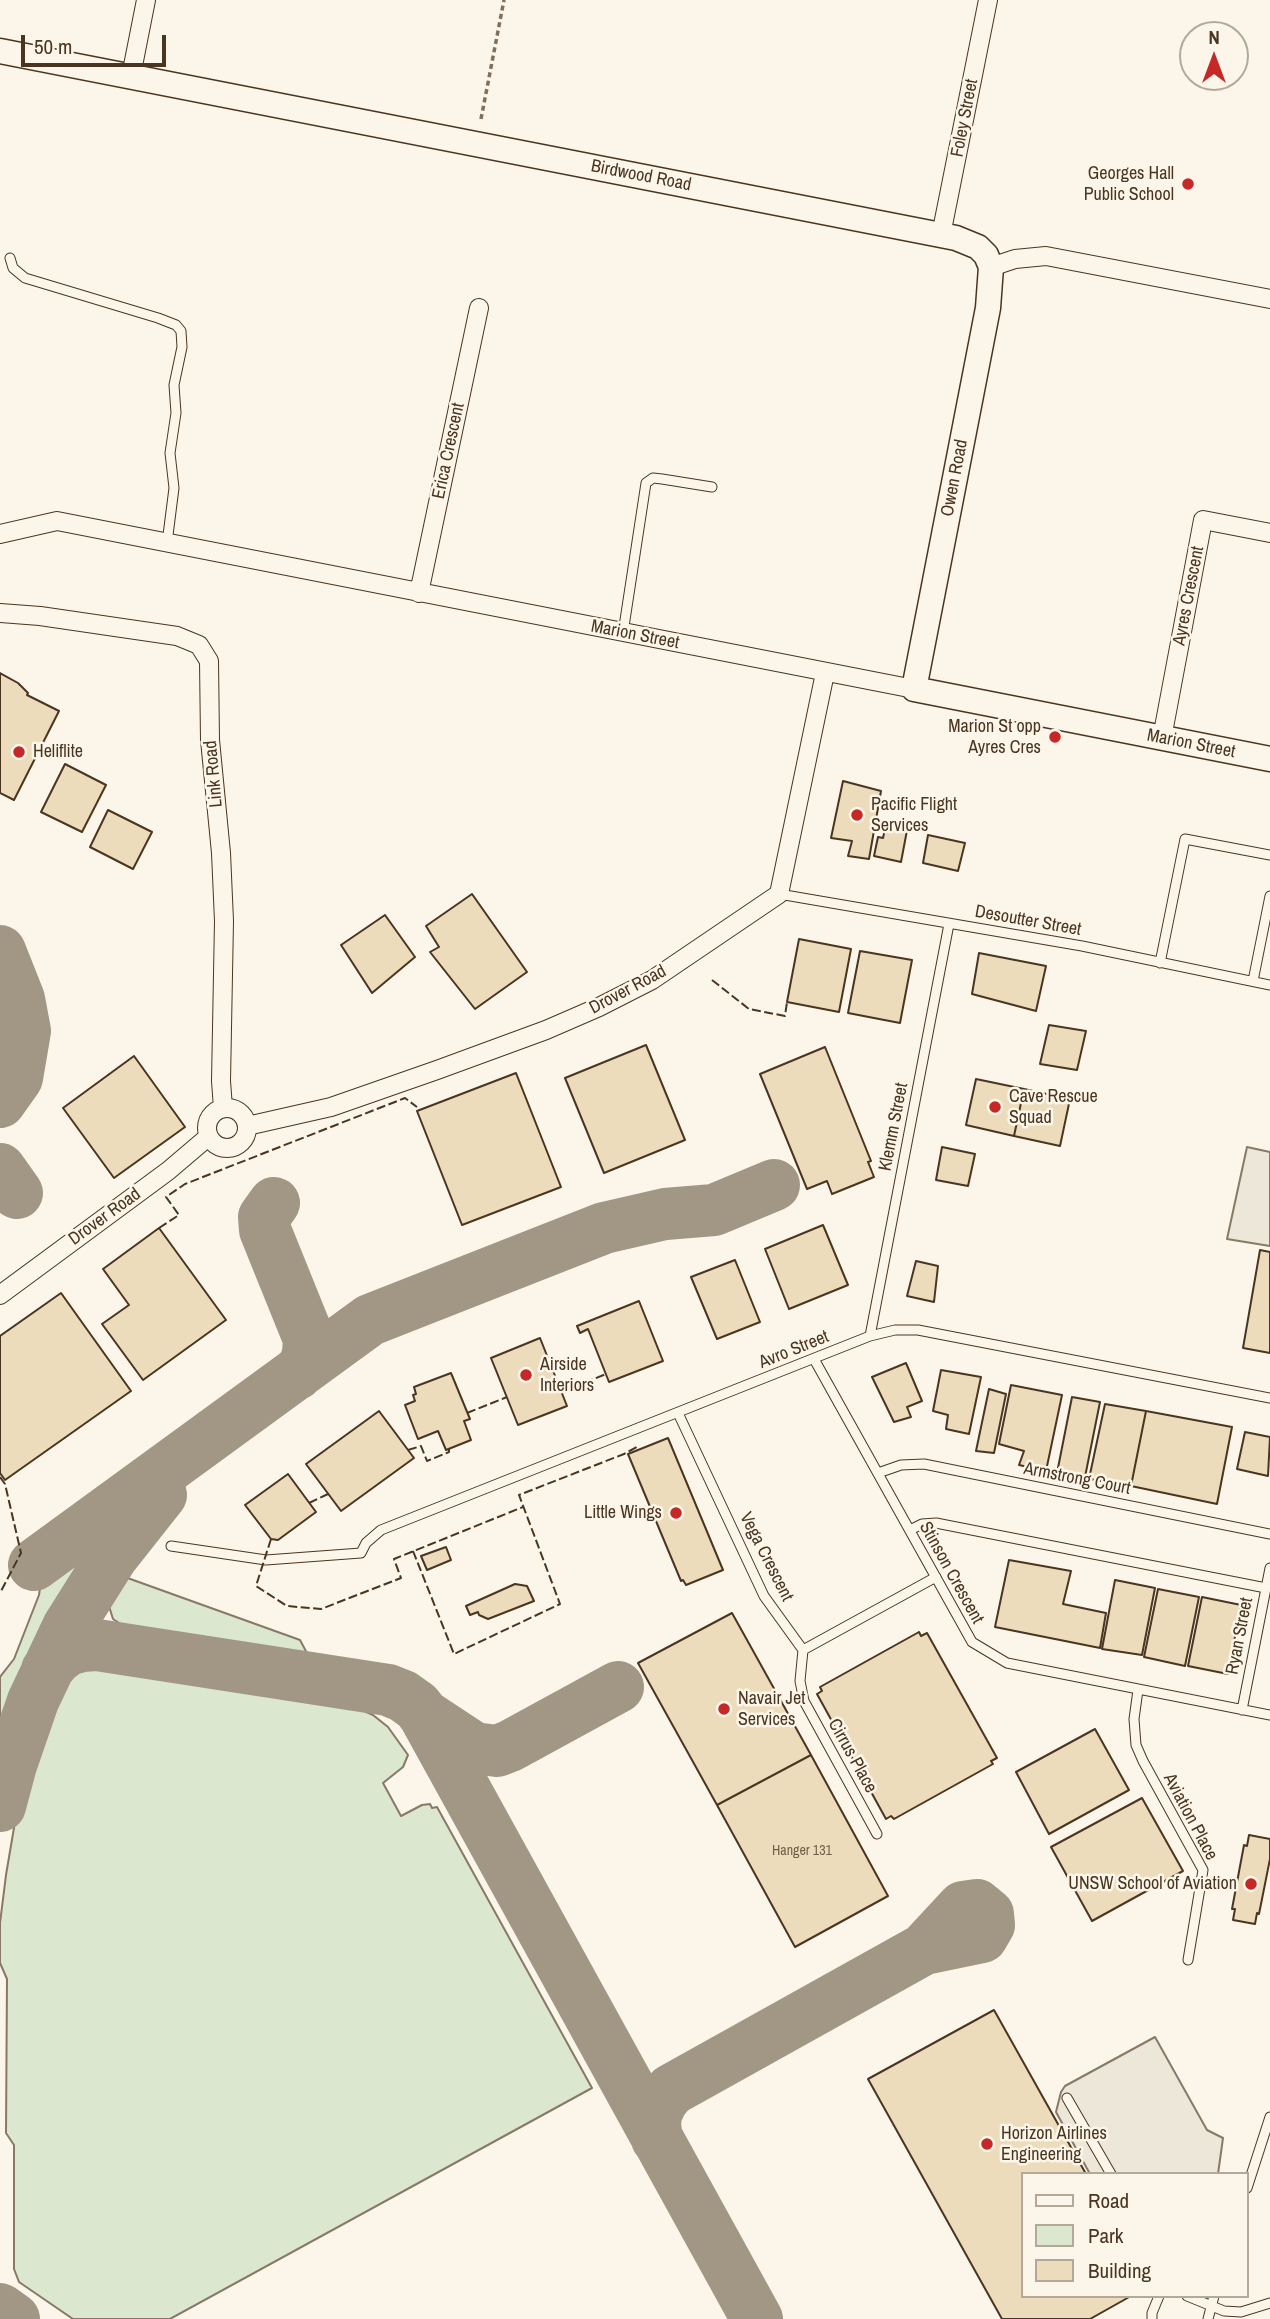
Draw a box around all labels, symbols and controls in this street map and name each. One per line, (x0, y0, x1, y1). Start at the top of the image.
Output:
scale bar (24, 21, 170, 65)
north arrow (1179, 21, 1249, 91)
text: N (1208, 24, 1220, 50)
text: 50 m (34, 32, 72, 61)
street label: Foley Street (947, 77, 983, 159)
street label: Birdwood Road (589, 156, 693, 196)
place label: Georges Hall Public School (1084, 163, 1174, 206)
marker: Georges Hall Public School (1180, 176, 1196, 192)
street label: Erica Crescent (428, 401, 470, 501)
street label: Owen Road (937, 438, 973, 518)
street label: Ayres Crescent (1169, 545, 1209, 647)
street label: Marion Street (589, 616, 681, 654)
place label: Marion St opp Ayres Cres (948, 716, 1041, 758)
street label: Marion Street (1145, 725, 1237, 763)
marker: Marion St opp Ayres Cres (1047, 729, 1063, 745)
street label: Link Road (200, 740, 228, 808)
place label: Heliflite (33, 741, 83, 763)
marker: Heliflite (11, 744, 27, 760)
place label: Pacific Flight Services (871, 794, 957, 836)
marker: Pacific Flight Services (849, 807, 865, 823)
street label: Desoutter Street (973, 901, 1083, 941)
street label: Drover Road (586, 961, 670, 1019)
street label: Klemm Street (875, 1081, 913, 1173)
place label: Cave Rescue Squad (1009, 1086, 1098, 1128)
marker: Cave Rescue Squad (987, 1099, 1003, 1115)
street label: Drover Road (65, 1184, 145, 1250)
street label: Avro Street (756, 1326, 832, 1374)
place label: Airside Interiors (540, 1354, 594, 1396)
marker: Airside Interiors (518, 1367, 534, 1383)
street label: Armstrong Court (1022, 1458, 1132, 1500)
place label: Little Wings (584, 1502, 662, 1524)
marker: Little Wings (668, 1505, 684, 1521)
street label: Vega Crescent (734, 1509, 798, 1605)
street label: Stinson Crescent (914, 1518, 988, 1628)
street label: Ryan Street (1222, 1596, 1258, 1676)
place label: Navair Jet Services (738, 1688, 805, 1730)
marker: Navair Jet Services (716, 1701, 732, 1717)
street label: Cirrus Place (823, 1715, 881, 1797)
street label: Aviation Place (1158, 1770, 1222, 1864)
house number: Hanger 131 (772, 1843, 832, 1859)
place label: UNSW School of Aviation (1068, 1873, 1237, 1895)
marker: UNSW School of Aviation (1243, 1876, 1259, 1892)
place label: Horizon Airlines Engineering (1001, 2123, 1107, 2166)
marker: Horizon Airlines Engineering (979, 2136, 995, 2152)
legend (1021, 2172, 1249, 2298)
text: Road (1088, 2186, 1129, 2215)
text: Park (1088, 2221, 1123, 2250)
text: Building (1088, 2256, 1151, 2285)

